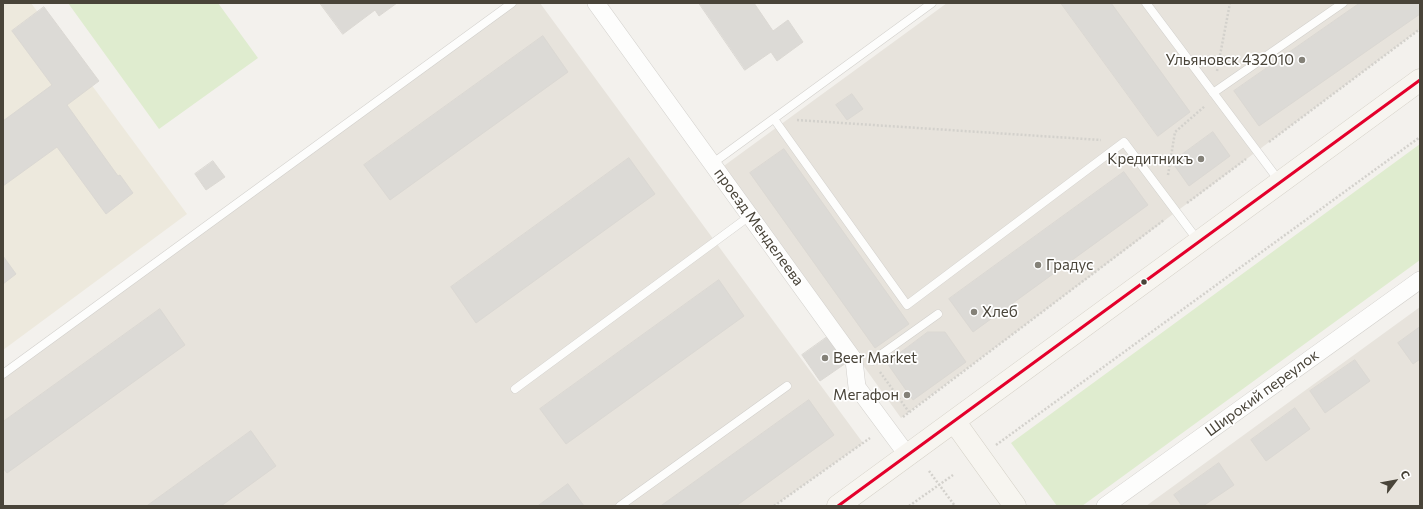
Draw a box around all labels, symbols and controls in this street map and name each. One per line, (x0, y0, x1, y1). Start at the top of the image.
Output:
place label: Ульяновск 432010 (1166, 51, 1294, 69)
marker: Ульяновск 432010 (1297, 55, 1307, 65)
place label: Кредитникъ (1107, 150, 1193, 168)
marker: Кредитникъ (1196, 154, 1206, 164)
street label: проезд Менделеева (710, 165, 808, 289)
place label: Градус (1046, 256, 1093, 274)
marker: Градус (1033, 260, 1043, 270)
unlabelled marker (1139, 277, 1149, 287)
place label: Хлеб (982, 303, 1018, 321)
marker: Хлеб (969, 307, 979, 317)
street label: Широкий переулок (1202, 346, 1322, 440)
place label: Beer Market (833, 349, 917, 367)
marker: Beer Market (820, 353, 830, 363)
place label: Мегафон (833, 386, 899, 404)
marker: Мегафон (902, 390, 912, 400)
north arrow (1375, 461, 1415, 501)
text: С (1398, 468, 1413, 481)

